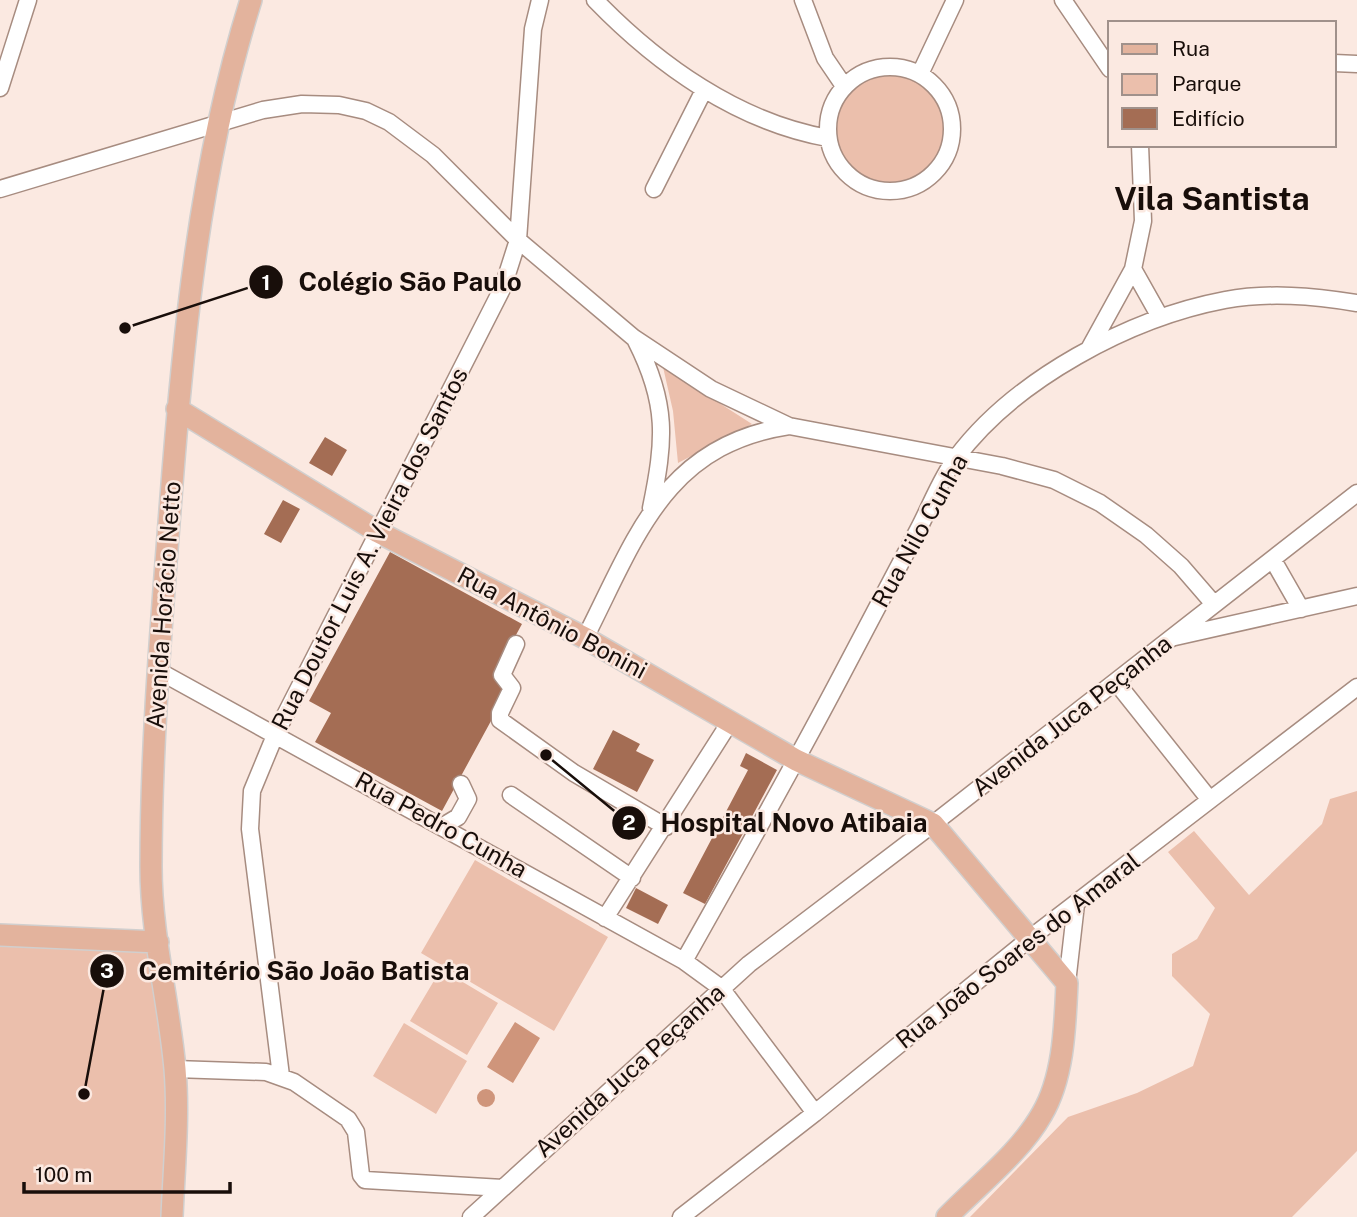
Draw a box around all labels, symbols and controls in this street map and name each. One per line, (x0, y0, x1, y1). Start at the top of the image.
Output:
legend (1108, 21, 1336, 147)
text: Rua (1172, 36, 1210, 61)
text: Parque (1172, 71, 1241, 96)
text: Edifício (1172, 106, 1245, 131)
district label: Vila Santista (1114, 180, 1310, 217)
callout: Colégio São Paulo (249, 259, 535, 306)
text: Colégio São Paulo (298, 266, 522, 297)
text: 1 (262, 270, 271, 295)
street label: Rua Doutor Luis A. Vieira dos Santos (265, 363, 473, 734)
street label: Rua Nilo Cunha (865, 449, 973, 612)
street label: Avenida Horácio Netto (140, 480, 186, 730)
street label: Rua Antônio Bonini (453, 560, 652, 684)
street label: Avenida Juca Peçanha (966, 629, 1177, 802)
street label: Rua Pedro Cunha (351, 765, 532, 883)
callout: Hospital Novo Atibaia (612, 800, 942, 847)
text: Hospital Novo Atibaia (661, 807, 927, 838)
text: 2 (622, 810, 636, 835)
street label: Rua João Soares do Amaral (890, 846, 1145, 1054)
callout: Cemitério São João Batista (90, 948, 484, 995)
text: Cemitério São João Batista (139, 955, 469, 986)
text: 3 (100, 958, 114, 983)
street label: Avenida Juca Peçanha (529, 978, 730, 1163)
scale bar (24, 1150, 231, 1194)
text: 100 m (35, 1162, 92, 1187)

